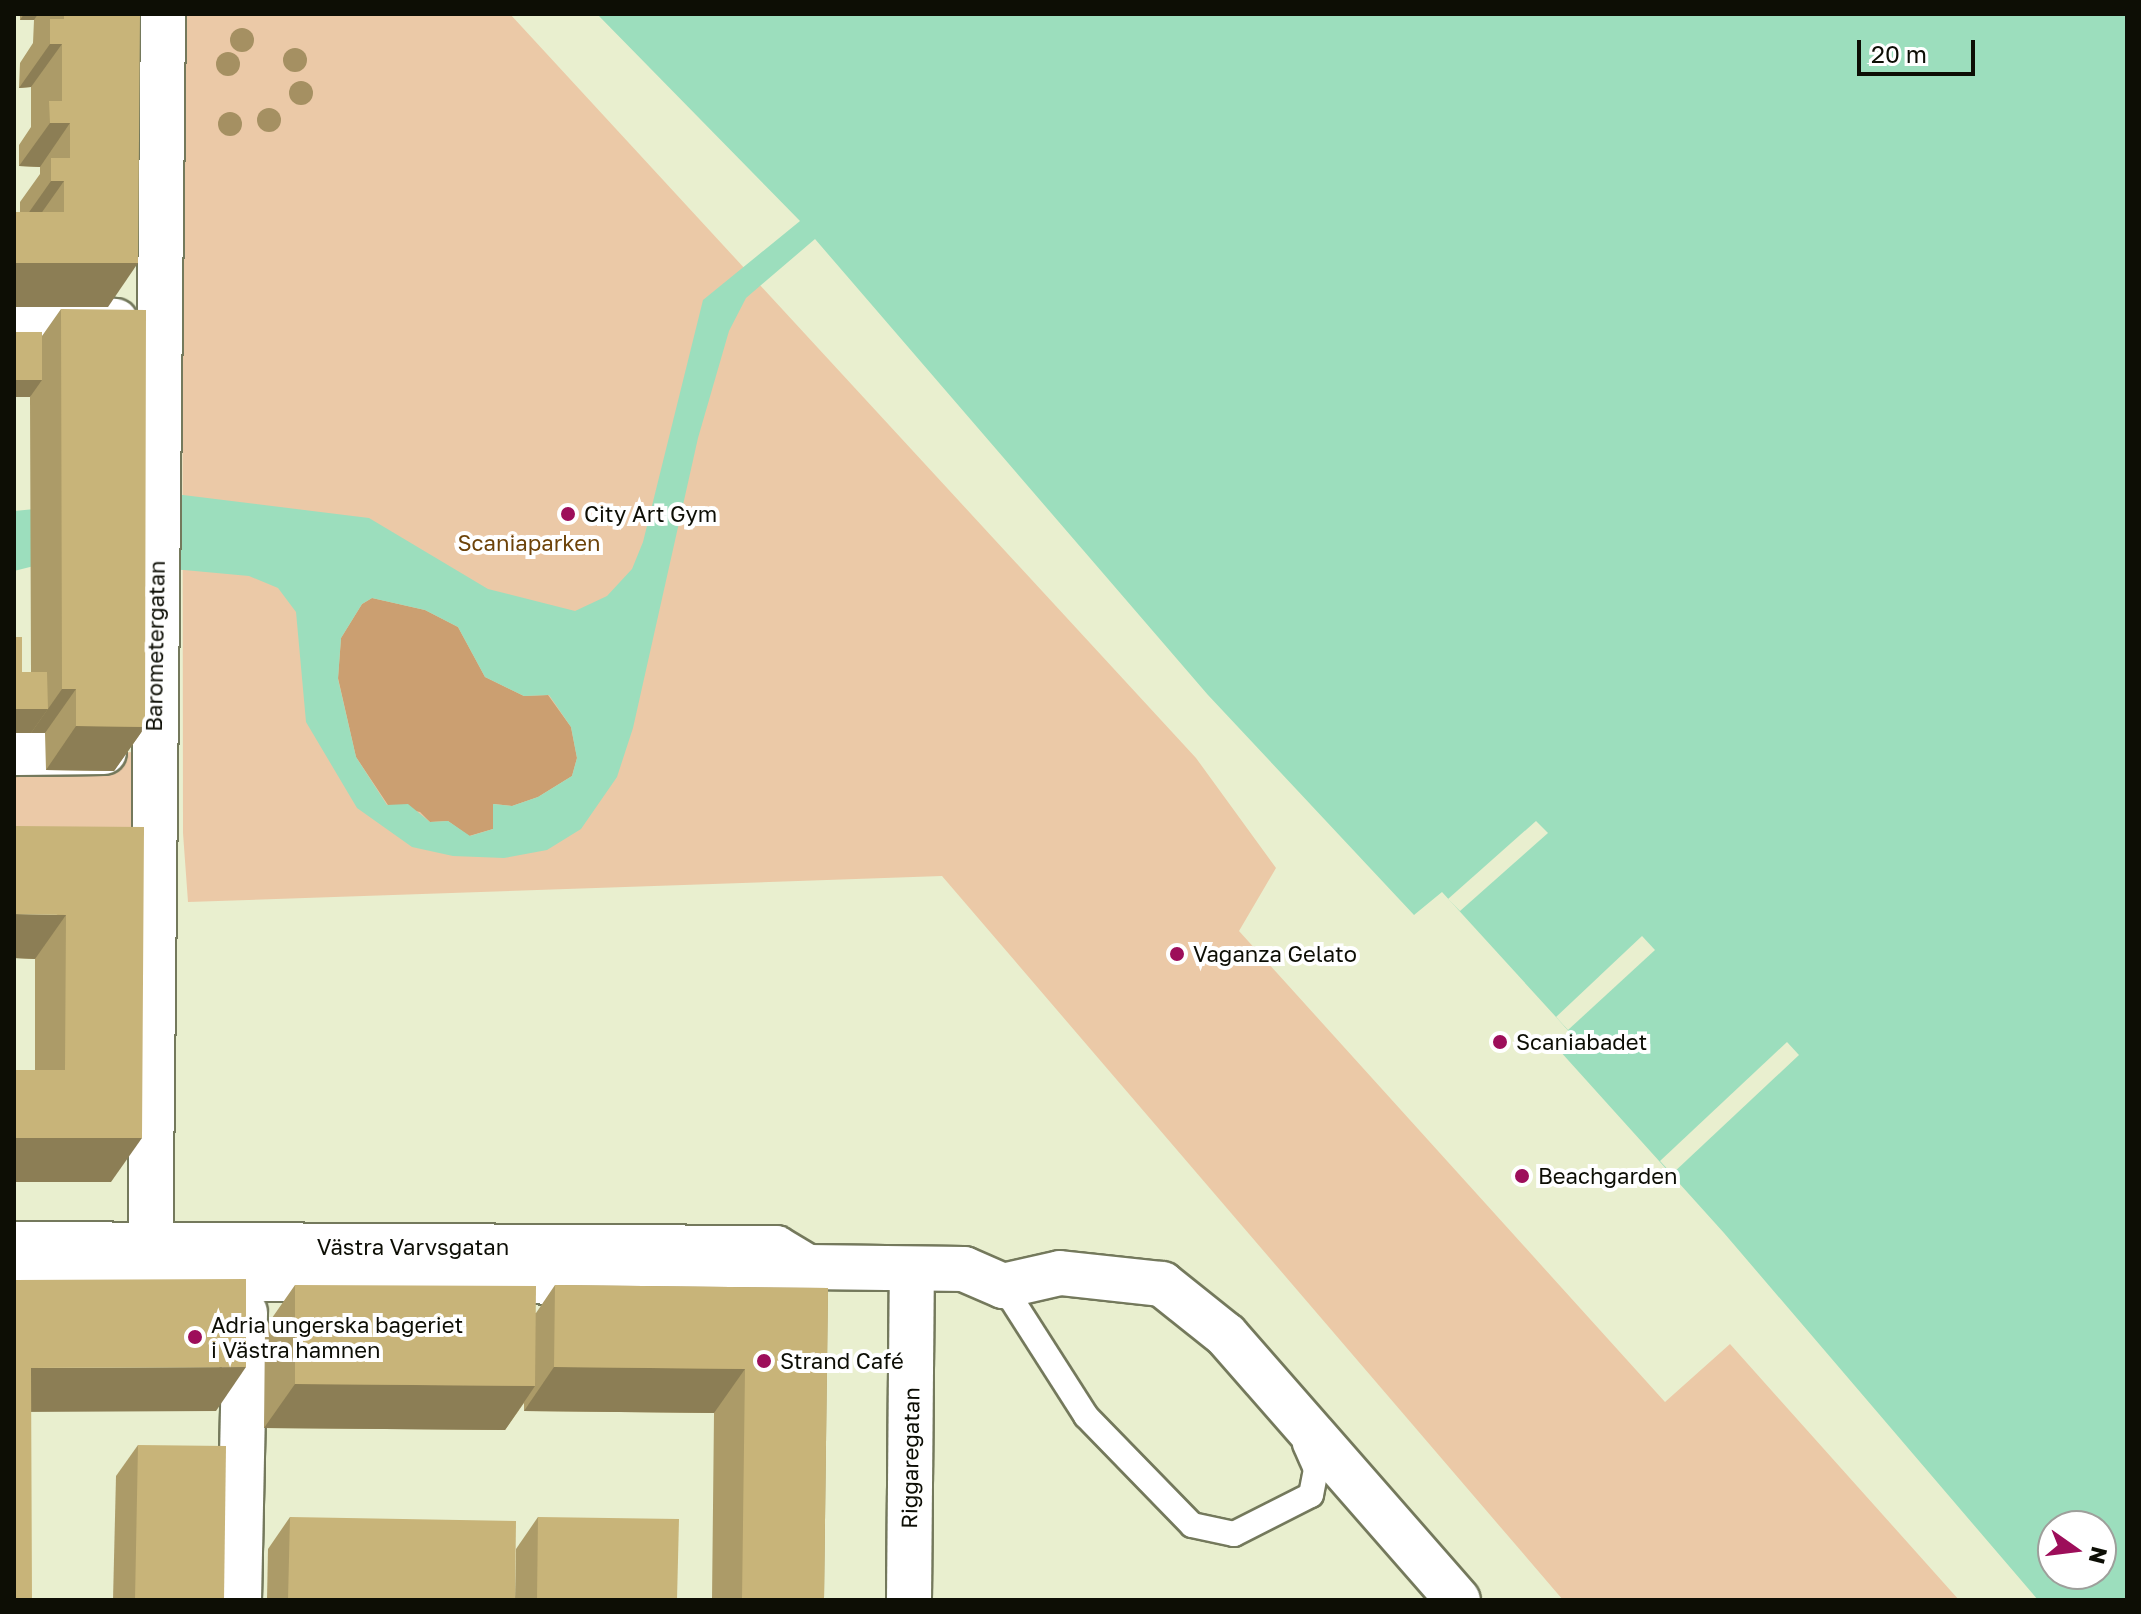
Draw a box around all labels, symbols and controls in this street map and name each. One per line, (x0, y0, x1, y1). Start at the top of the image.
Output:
scale bar (1861, 24, 1979, 74)
text: 20 m (1871, 39, 1927, 68)
place label: City Art Gym (584, 501, 717, 527)
marker: City Art Gym (559, 505, 577, 523)
park label: Scaniaparken (457, 530, 601, 556)
street label: Barometergatan (140, 560, 170, 732)
place label: Vaganza Gelato (1193, 941, 1357, 967)
marker: Vaganza Gelato (1168, 945, 1186, 963)
place label: Scaniabadet (1516, 1029, 1647, 1055)
marker: Scaniabadet (1491, 1033, 1509, 1051)
place label: Beachgarden (1538, 1163, 1678, 1189)
marker: Beachgarden (1513, 1167, 1531, 1185)
street label: Västra Varvsgatan (317, 1234, 509, 1260)
place label: Adria ungerska bageriet i Västra hamnen (211, 1311, 463, 1362)
marker: Adria ungerska bageriet i Västra hamnen (186, 1328, 204, 1346)
place label: Strand Café (780, 1348, 904, 1374)
marker: Strand Café (755, 1352, 773, 1370)
street label: Riggaregatan (896, 1387, 924, 1529)
north arrow (2037, 1510, 2117, 1590)
text: N (2084, 1544, 2114, 1567)

